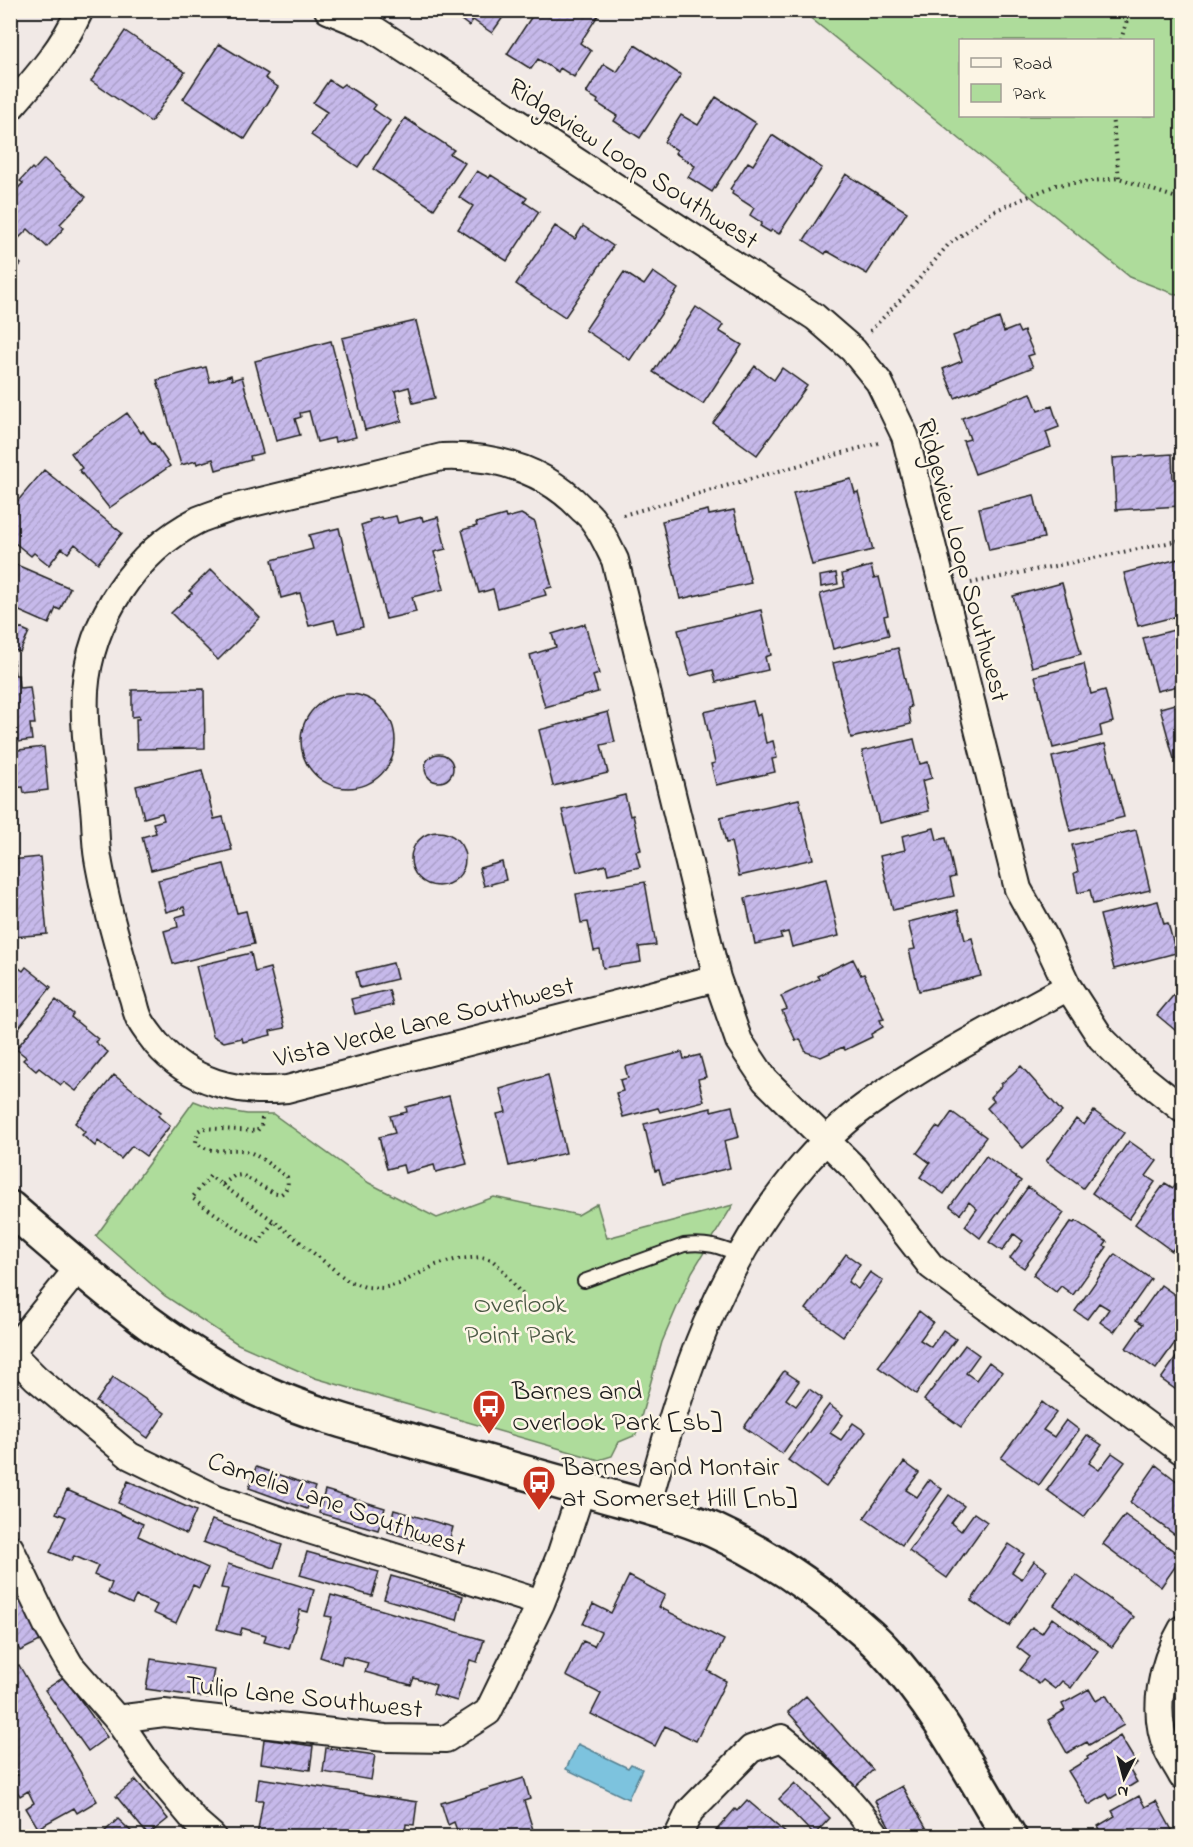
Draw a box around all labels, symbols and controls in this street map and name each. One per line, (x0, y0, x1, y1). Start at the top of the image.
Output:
legend (959, 39, 1154, 117)
text: Road (1013, 52, 1052, 78)
street label: Ridgeview Loop Southwest (500, 69, 766, 261)
text: Park (1013, 82, 1046, 108)
street label: Ridgeview Loop Southwest (905, 415, 1018, 707)
street label: Vista Verde Lane Southwest (269, 967, 579, 1080)
park label: Overlook Point Park (465, 1286, 576, 1356)
place label: Barnes and Overlook Park [sb] (511, 1373, 722, 1443)
bus stop icon: Barnes and Overlook Park [sb] (471, 1388, 507, 1435)
street label: Camelia Lane Southwest (202, 1443, 471, 1568)
place label: Barnes and Montair at Somerset Hill [nb] (561, 1449, 798, 1519)
bus stop icon: Barnes and Montair at Somerset Hill [nb] (521, 1464, 557, 1511)
street label: Tulip Lane Southwest (183, 1667, 424, 1730)
north arrow (1094, 1748, 1154, 1808)
text: N (1116, 1778, 1129, 1803)

